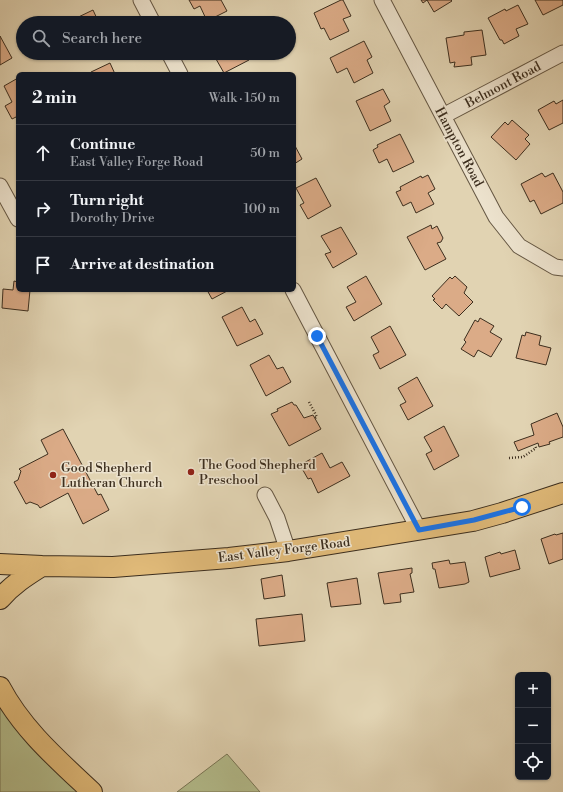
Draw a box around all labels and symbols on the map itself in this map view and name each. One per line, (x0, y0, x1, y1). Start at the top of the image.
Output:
street label: Belmont Road (462, 58, 544, 112)
street label: Hampton Road (431, 104, 487, 190)
route end (308, 327, 326, 345)
place label: The Good Shepherd Preschool (199, 457, 316, 488)
place label: Good Shepherd Lutheran Church (61, 460, 163, 491)
marker: The Good Shepherd Preschool (186, 467, 196, 477)
marker: Good Shepherd Lutheran Church (48, 470, 58, 480)
route start (513, 498, 531, 516)
street label: East Valley Forge Road (217, 534, 352, 566)

